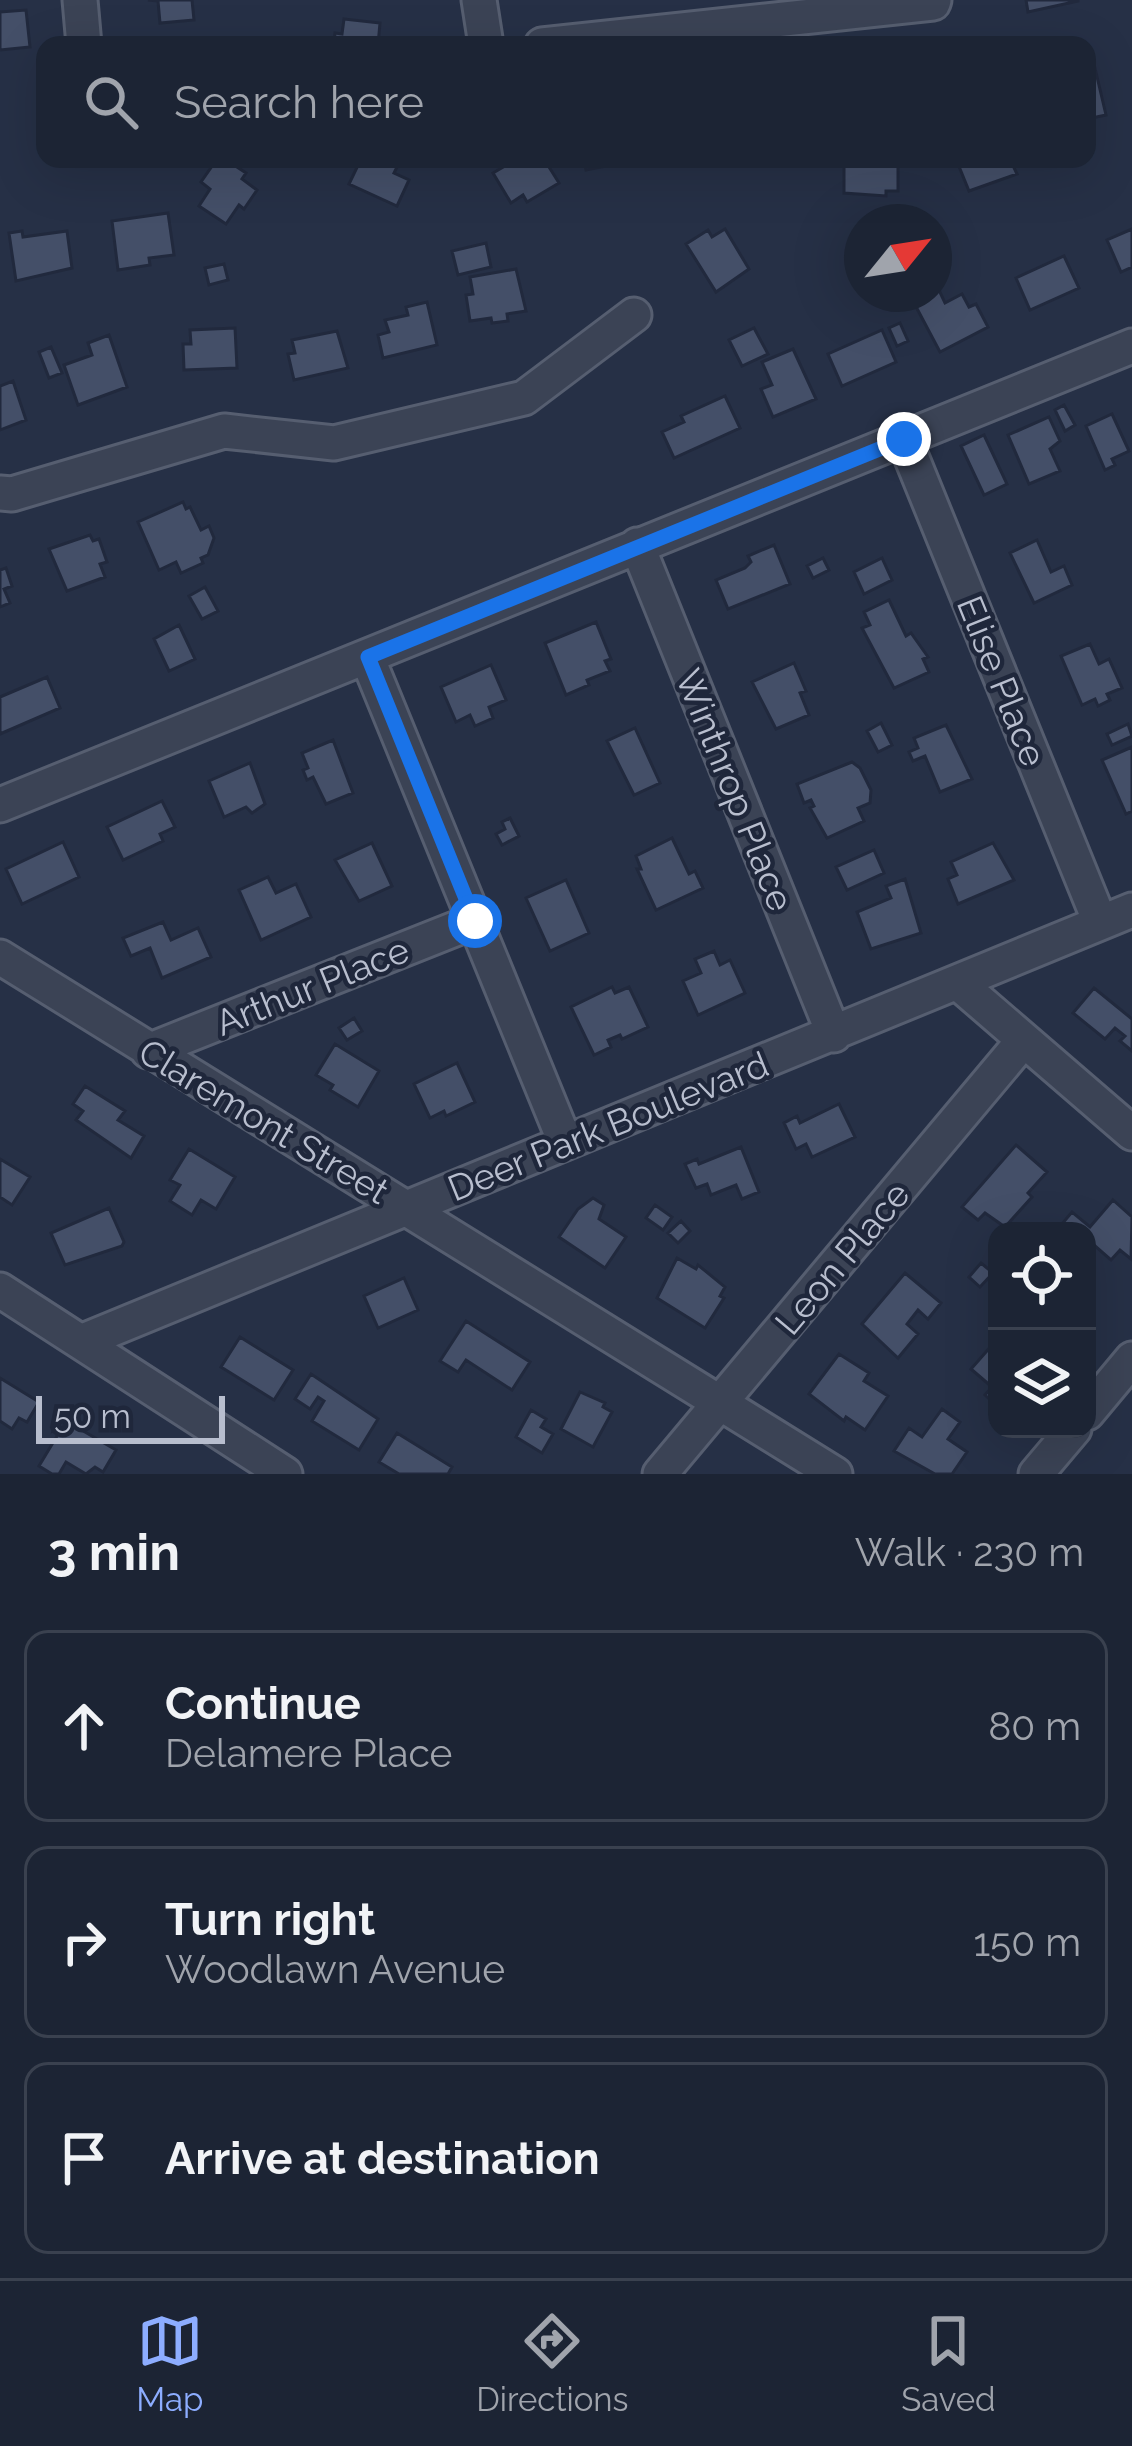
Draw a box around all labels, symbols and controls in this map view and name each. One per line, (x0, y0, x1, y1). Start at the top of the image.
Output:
search box (36, 36, 1096, 168)
icon: search (78, 69, 144, 135)
text: Search here (174, 76, 424, 129)
north arrow (844, 204, 952, 312)
route end (877, 412, 931, 466)
street label: Elise Place (949, 590, 1055, 772)
street label: Winthrop Place (667, 663, 803, 917)
route start (448, 894, 502, 948)
street label: Arthur Place (209, 928, 415, 1044)
street label: Claremont Street (132, 1030, 396, 1212)
street label: Deer Park Boulevard (442, 1043, 774, 1209)
street label: Leon Place (766, 1173, 918, 1343)
map controls (988, 1222, 1096, 1438)
button: locate (988, 1222, 1096, 1330)
button: layers (988, 1330, 1096, 1438)
scale bar (36, 1390, 225, 1443)
text: 50 m (54, 1397, 131, 1436)
text: 3 min (48, 1522, 180, 1582)
text: Walk · 230 m (855, 1529, 1084, 1575)
text: Continue (165, 1677, 361, 1730)
icon: ahead (51, 1693, 117, 1759)
text: 80 m (988, 1703, 1081, 1749)
text: Delamere Place (165, 1730, 453, 1776)
text: Turn right (165, 1893, 375, 1946)
icon: right (51, 1909, 117, 1975)
text: 150 m (973, 1919, 1081, 1965)
text: Woodlawn Avenue (165, 1946, 505, 1992)
icon: arrive (51, 2125, 117, 2191)
text: Arrive at destination (165, 2132, 600, 2185)
tab: Map (136, 2308, 203, 2419)
tab: Directions (476, 2308, 629, 2419)
tab: Saved (901, 2308, 996, 2419)

